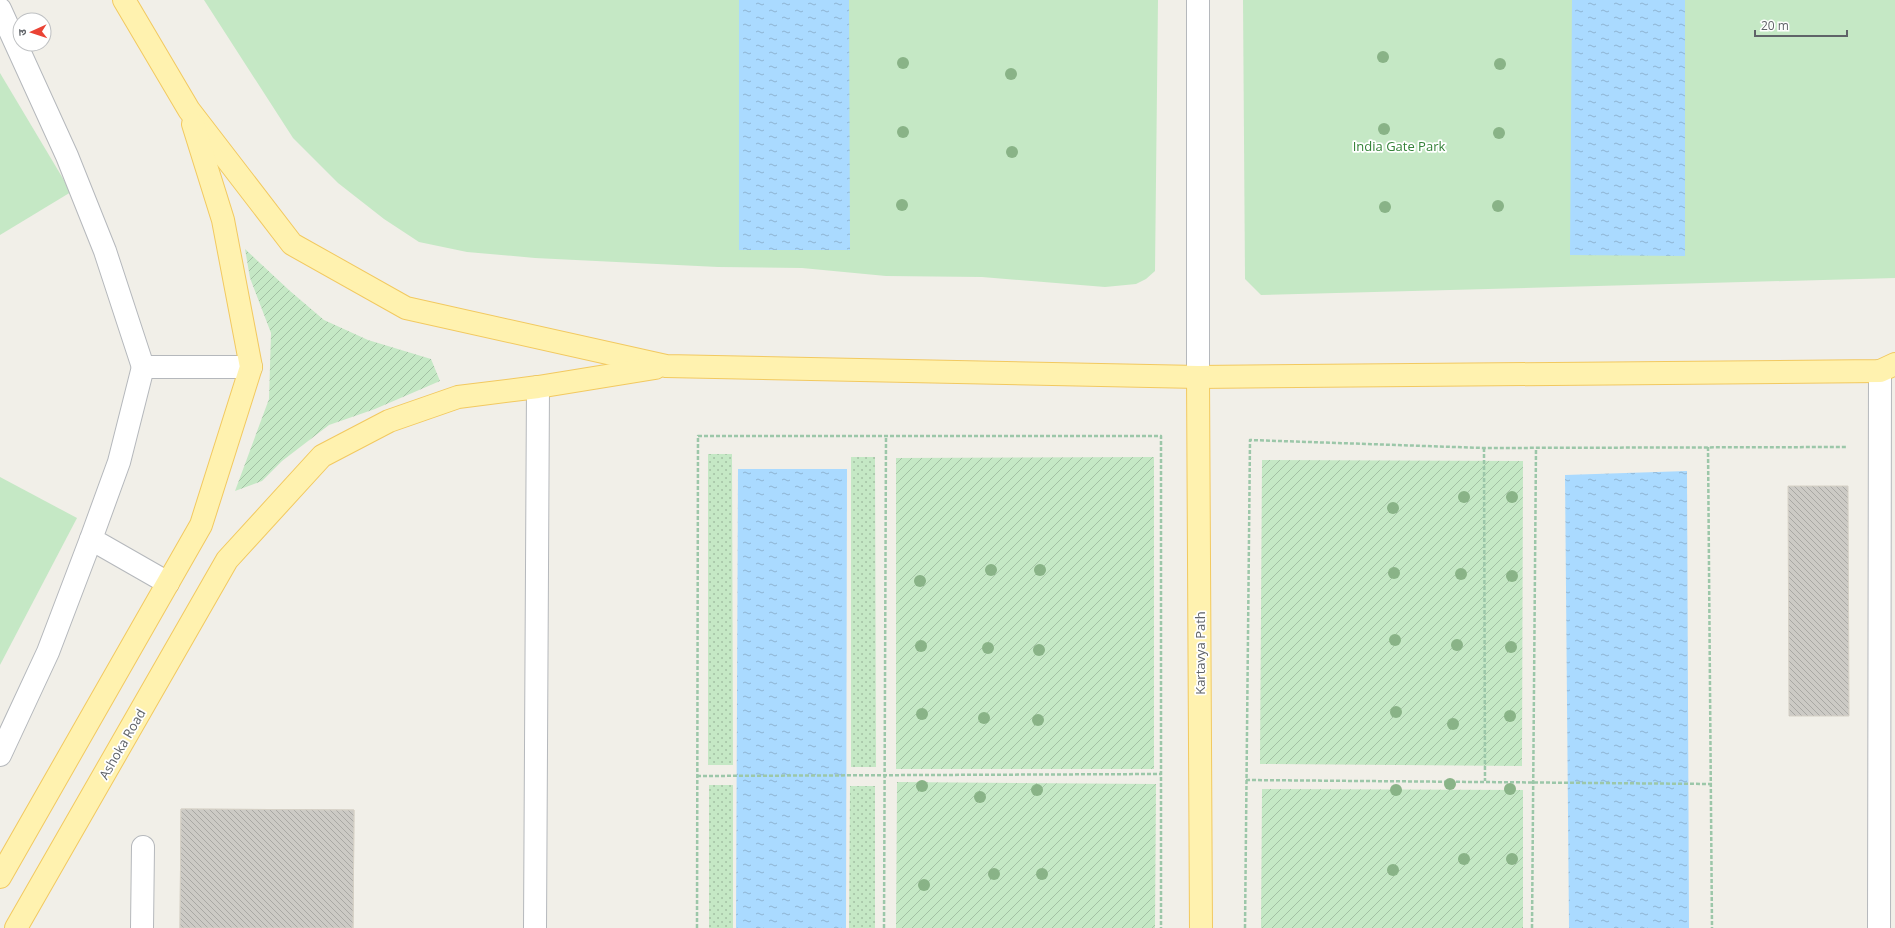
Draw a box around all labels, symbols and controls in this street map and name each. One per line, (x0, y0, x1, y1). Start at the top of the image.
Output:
north arrow (12, 12, 52, 52)
scale bar (1755, 12, 1847, 38)
text: 20 m (1761, 17, 1789, 34)
text: उ (14, 28, 29, 36)
park label: India Gate Park (1353, 137, 1445, 155)
street label: Kartavya Path (1191, 611, 1209, 695)
street label: Ashoka Road (95, 705, 149, 783)

